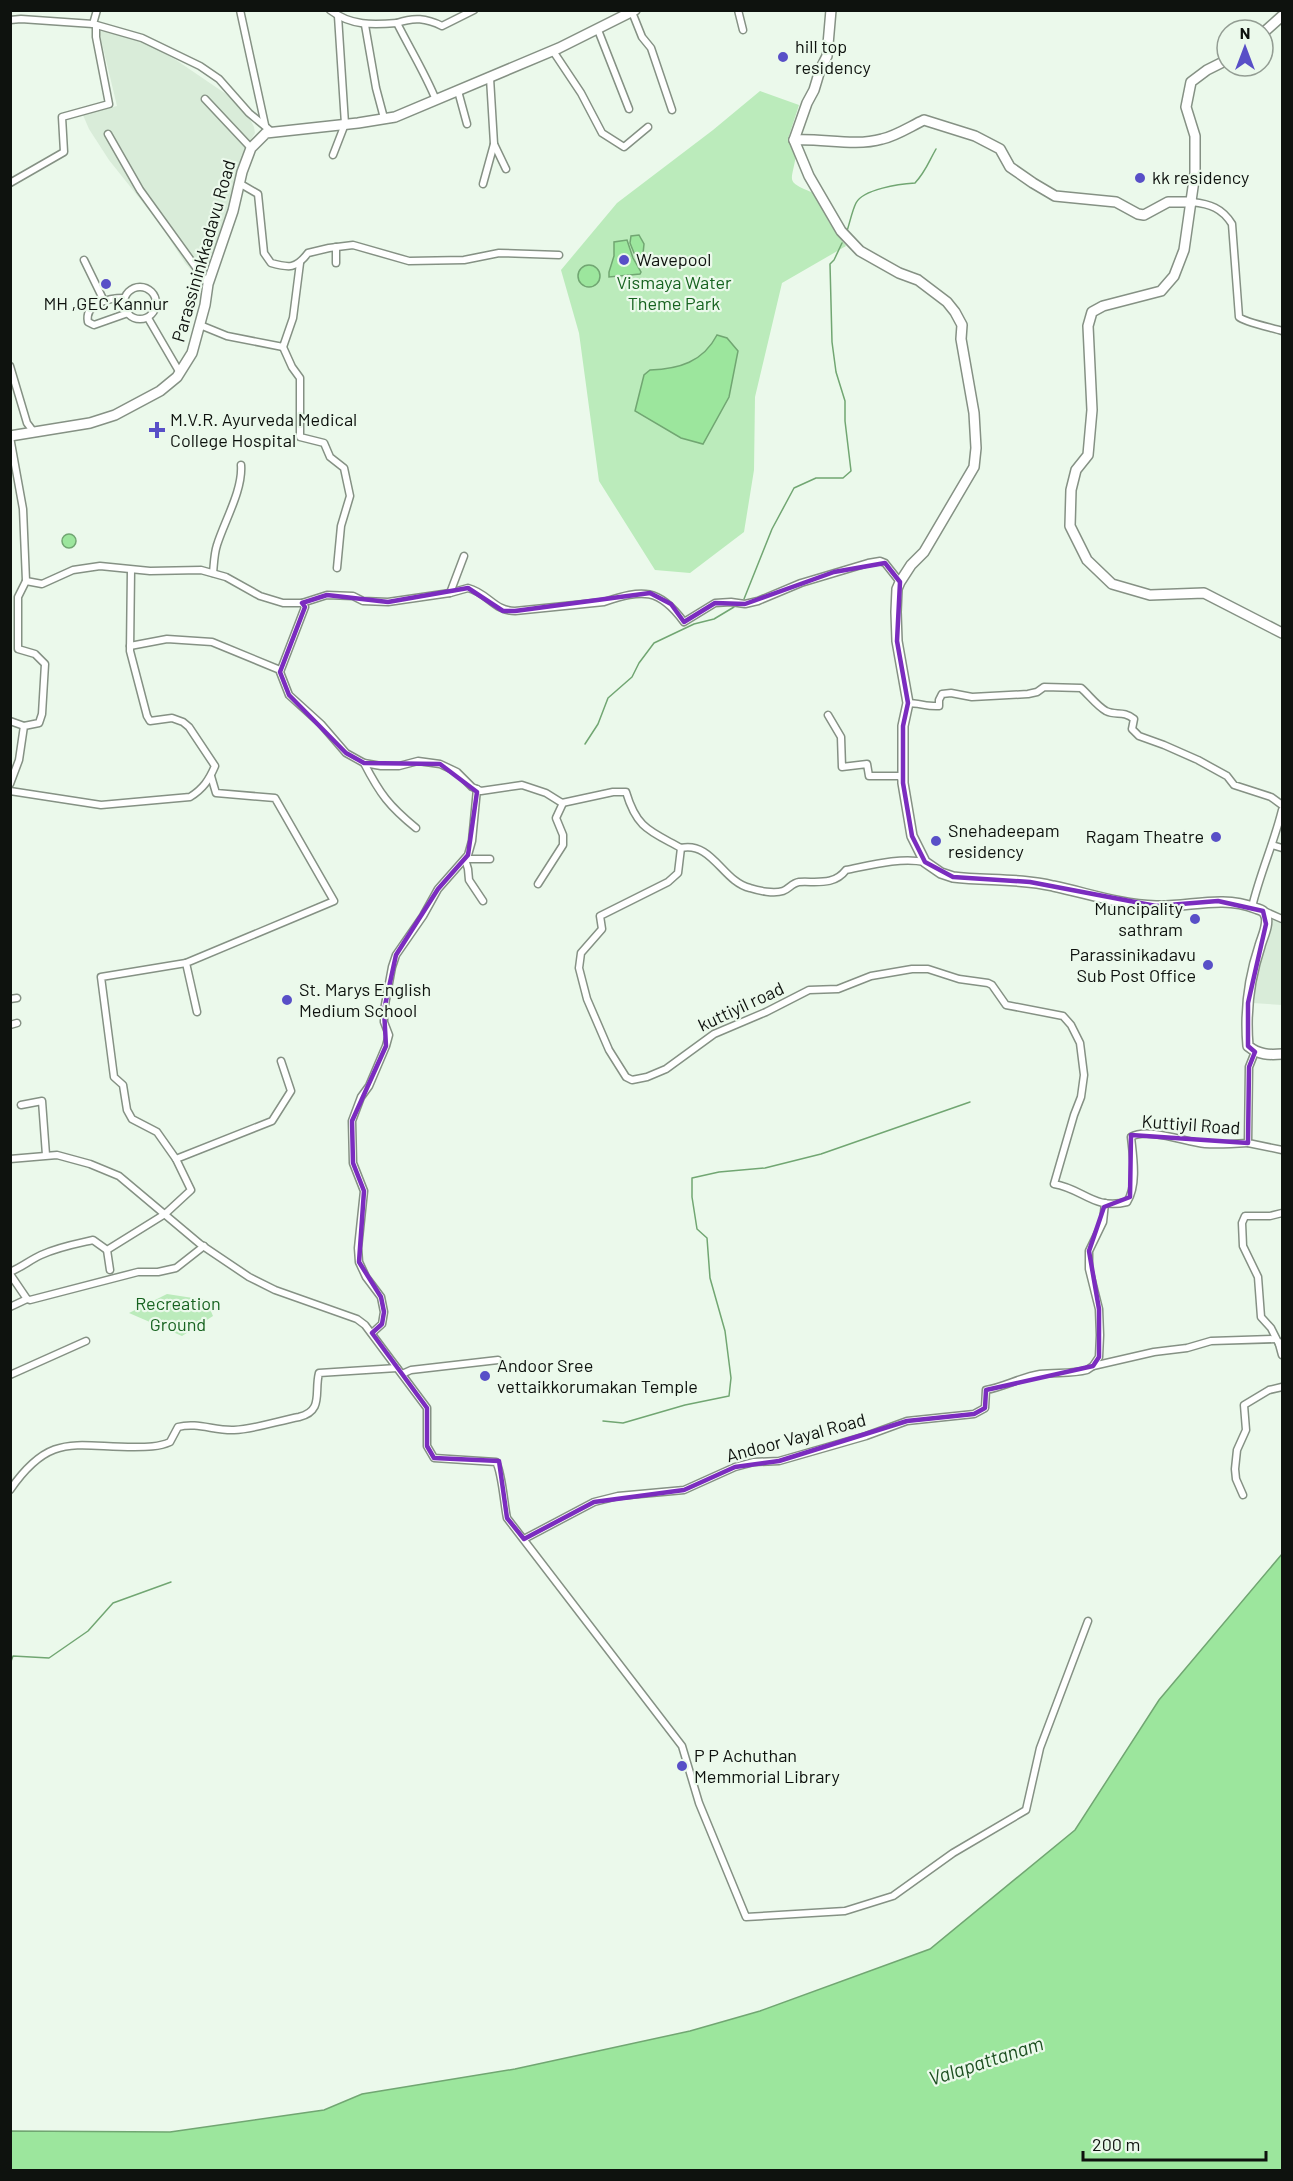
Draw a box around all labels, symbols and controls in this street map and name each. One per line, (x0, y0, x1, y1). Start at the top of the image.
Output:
north arrow (1215, 18, 1275, 78)
text: N (1240, 23, 1250, 42)
place label: hill top residency (795, 35, 871, 78)
marker: hill top residency (776, 50, 790, 64)
street label: Parassininkkadavu Road (166, 157, 240, 344)
place label: kk residency (1152, 166, 1249, 188)
marker: kk residency (1133, 171, 1147, 185)
place label: Wavepool (636, 248, 711, 270)
marker: Wavepool (617, 253, 631, 267)
park label: Vismaya Water Theme Park (616, 271, 732, 314)
marker: MH ,GEC Kannur (99, 277, 113, 291)
place label: MH ,GEC Kannur (43, 292, 169, 314)
place label: M.V.R. Ayurveda Medical College Hospital (170, 408, 357, 451)
marker: M.V.R. Ayurveda Medical College Hospital (148, 421, 166, 439)
place label: Snehadeepam residency (948, 819, 1060, 862)
place label: Ragam Theatre (1085, 825, 1204, 847)
marker: Ragam Theatre (1209, 830, 1223, 844)
marker: Snehadeepam residency (929, 834, 943, 848)
place label: Muncipality sathram (1094, 897, 1183, 940)
marker: Muncipality sathram (1188, 912, 1202, 926)
place label: Parassinikadavu Sub Post Office (1069, 943, 1196, 986)
marker: Parassinikadavu Sub Post Office (1201, 958, 1215, 972)
street label: kuttiyil road (694, 977, 787, 1036)
place label: St. Marys English Medium School (299, 978, 431, 1021)
marker: St. Marys English Medium School (280, 993, 294, 1007)
street label: Kuttiyil Road (1141, 1110, 1241, 1138)
park label: Recreation Ground (135, 1292, 221, 1335)
place label: Andoor Sree vettaikkorumakan Temple (497, 1354, 698, 1397)
marker: Andoor Sree vettaikkorumakan Temple (478, 1369, 492, 1383)
street label: Andoor Vayal Road (723, 1408, 868, 1466)
place label: P P Achuthan Memmorial Library (694, 1744, 840, 1787)
marker: P P Achuthan Memmorial Library (675, 1759, 689, 1773)
water label: Valapattanam (925, 2030, 1046, 2090)
scale bar (1083, 2124, 1266, 2162)
text: 200 m (1092, 2133, 1140, 2155)

